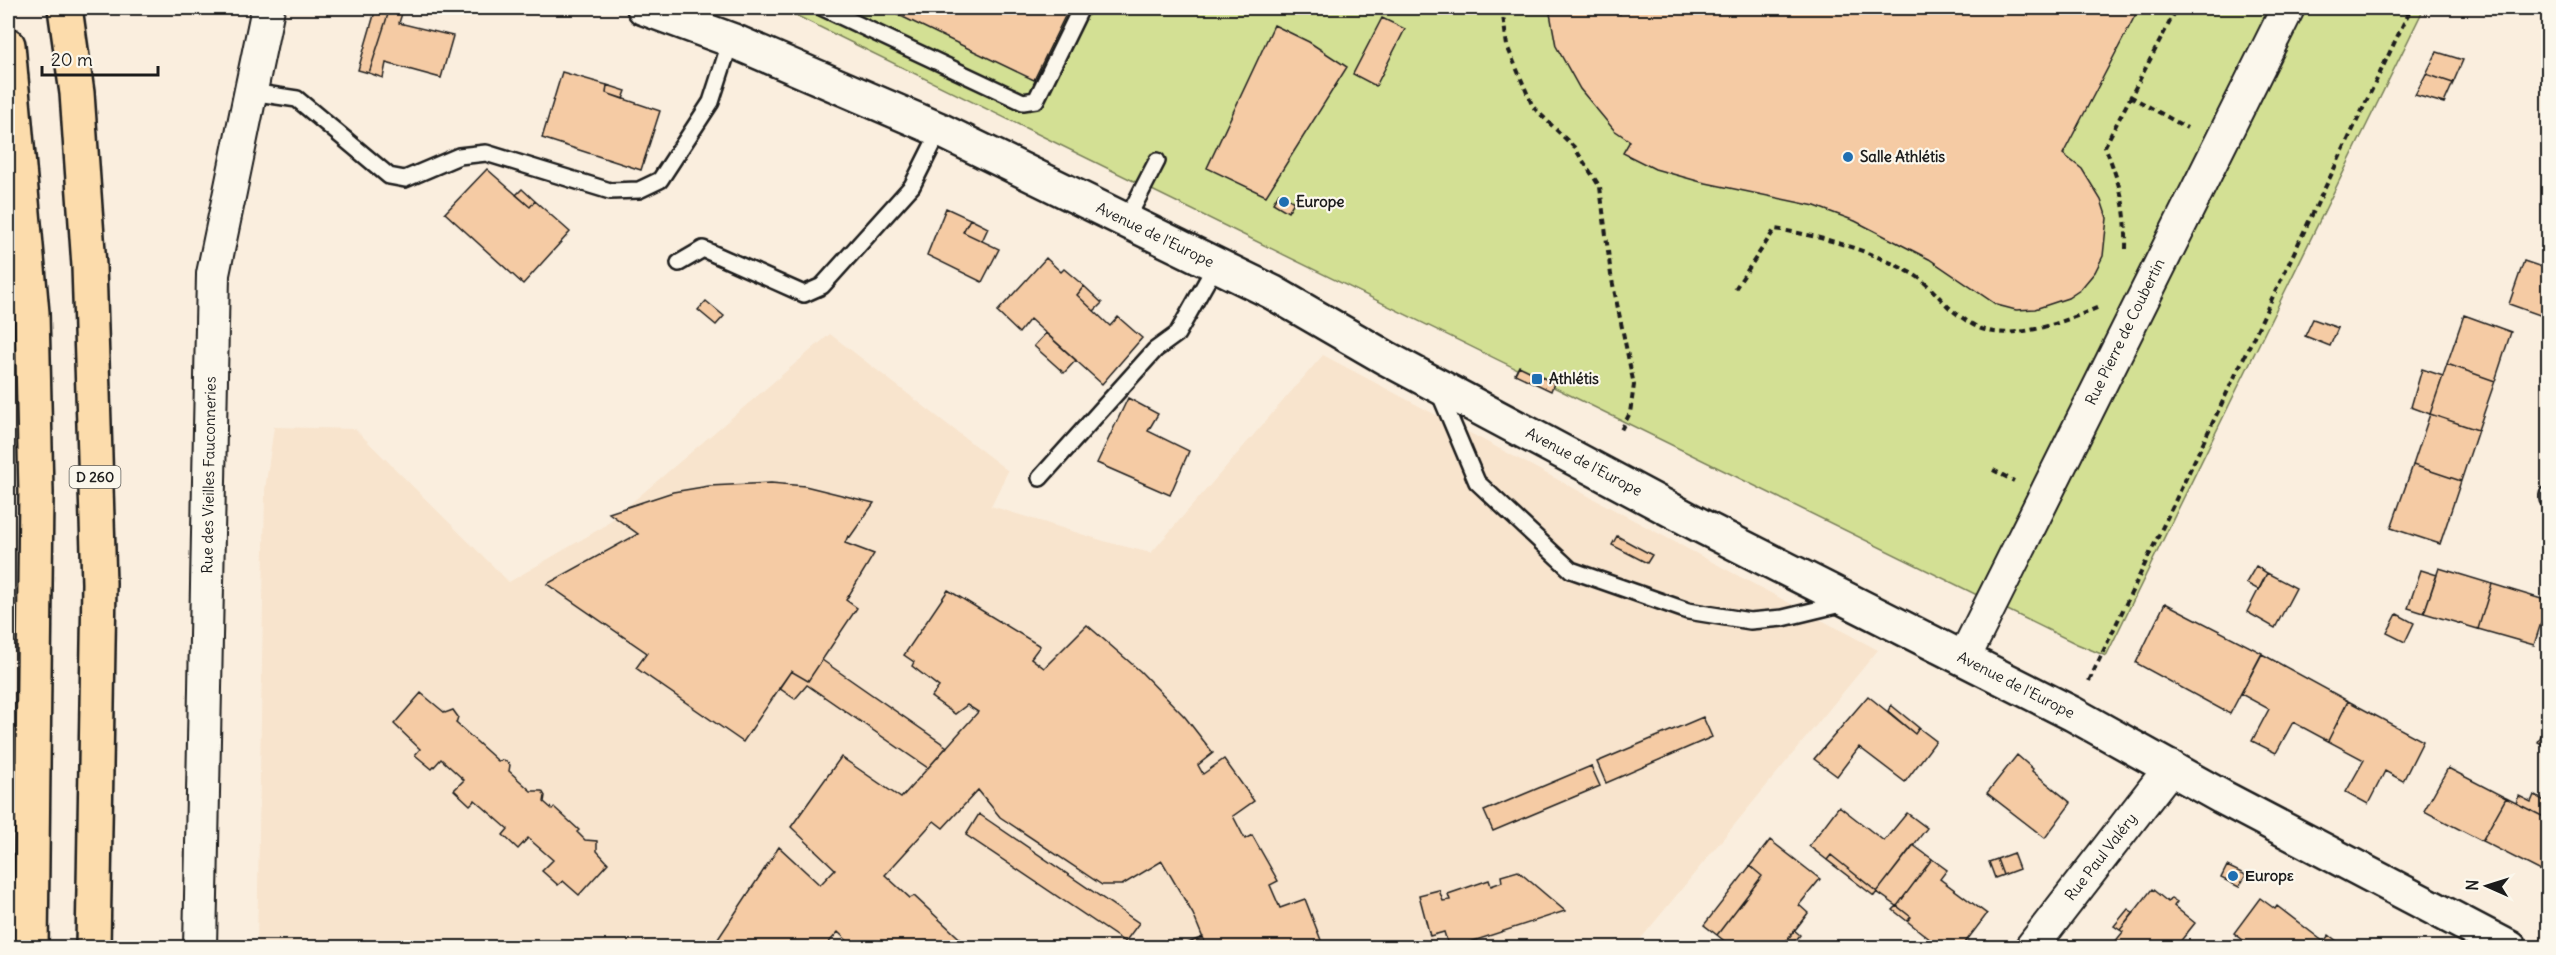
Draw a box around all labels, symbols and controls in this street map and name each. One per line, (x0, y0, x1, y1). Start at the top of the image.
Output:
scale bar (42, 39, 158, 77)
text: 20 m (51, 48, 93, 71)
place label: Salle Athlétis (1860, 147, 1945, 166)
marker: Salle Athlétis (1841, 150, 1855, 164)
place label: Europe (1296, 192, 1344, 212)
marker: Europe (1277, 195, 1291, 209)
street label: Avenue de l'Europe (1093, 198, 1217, 271)
street label: Rue Pierre de Coubertin (2081, 255, 2168, 408)
place label: Athlétis (1549, 369, 1599, 388)
marker: Athlétis (1530, 372, 1544, 386)
street label: Rue des Vieilles Fauconneries (197, 376, 220, 574)
street label: Avenue de l'Europe (1523, 423, 1646, 500)
road number: D 260 (70, 466, 121, 488)
street label: Avenue de l'Europe (1955, 647, 2078, 722)
street label: Rue Paul Valéry (2060, 809, 2141, 904)
north arrow (2457, 856, 2517, 916)
place label: Εuropε (2245, 866, 2294, 886)
marker: Εuropε (2226, 869, 2240, 883)
text: N (2462, 879, 2482, 891)

